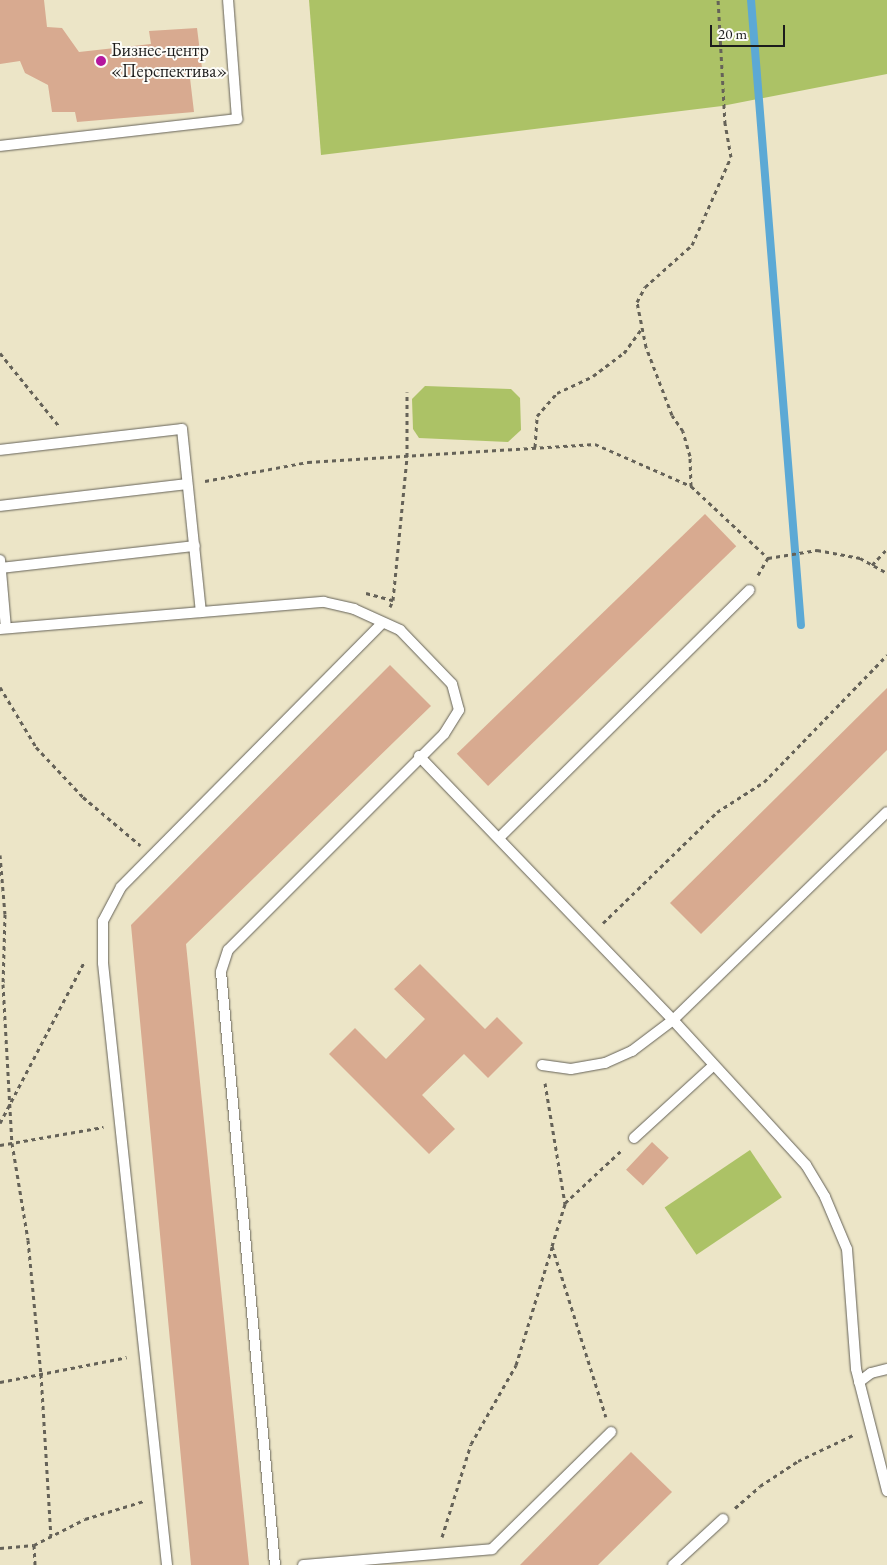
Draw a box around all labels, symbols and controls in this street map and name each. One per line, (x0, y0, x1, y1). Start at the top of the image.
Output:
scale bar (712, 15, 787, 47)
text: 20 m (718, 24, 747, 43)
place label: Бизнес-центр «Перспектива» (111, 40, 227, 82)
marker: Бизнес-центр «Перспектива» (95, 55, 107, 67)

